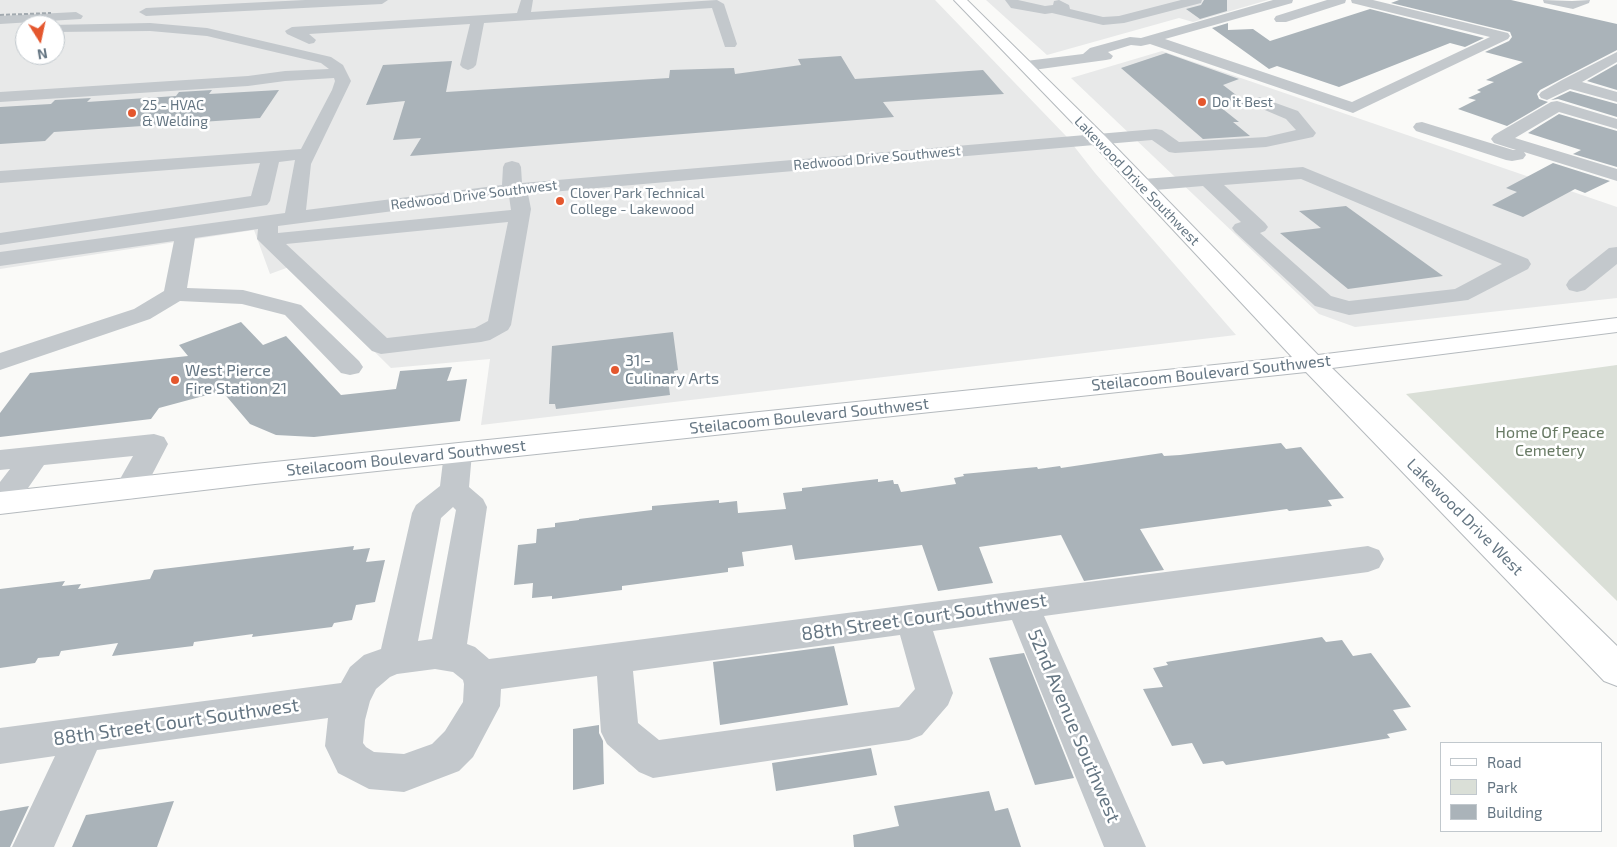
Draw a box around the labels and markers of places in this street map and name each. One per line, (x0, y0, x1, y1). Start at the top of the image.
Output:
place label: Do it Best (1212, 94, 1273, 110)
marker: Do it Best (1196, 96, 1208, 108)
place label: 25 - HVAC & Welding (142, 97, 208, 130)
marker: 25 - HVAC & Welding (126, 107, 138, 119)
place label: Clover Park Technical College - Lakewood (570, 185, 705, 218)
marker: Clover Park Technical College - Lakewood (554, 195, 566, 207)
place label: 31 - Culinary Arts (625, 351, 719, 389)
place label: West Pierce Fire Station 21 (185, 361, 287, 399)
marker: 31 - Culinary Arts (609, 364, 621, 376)
marker: West Pierce Fire Station 21 (169, 374, 181, 386)

